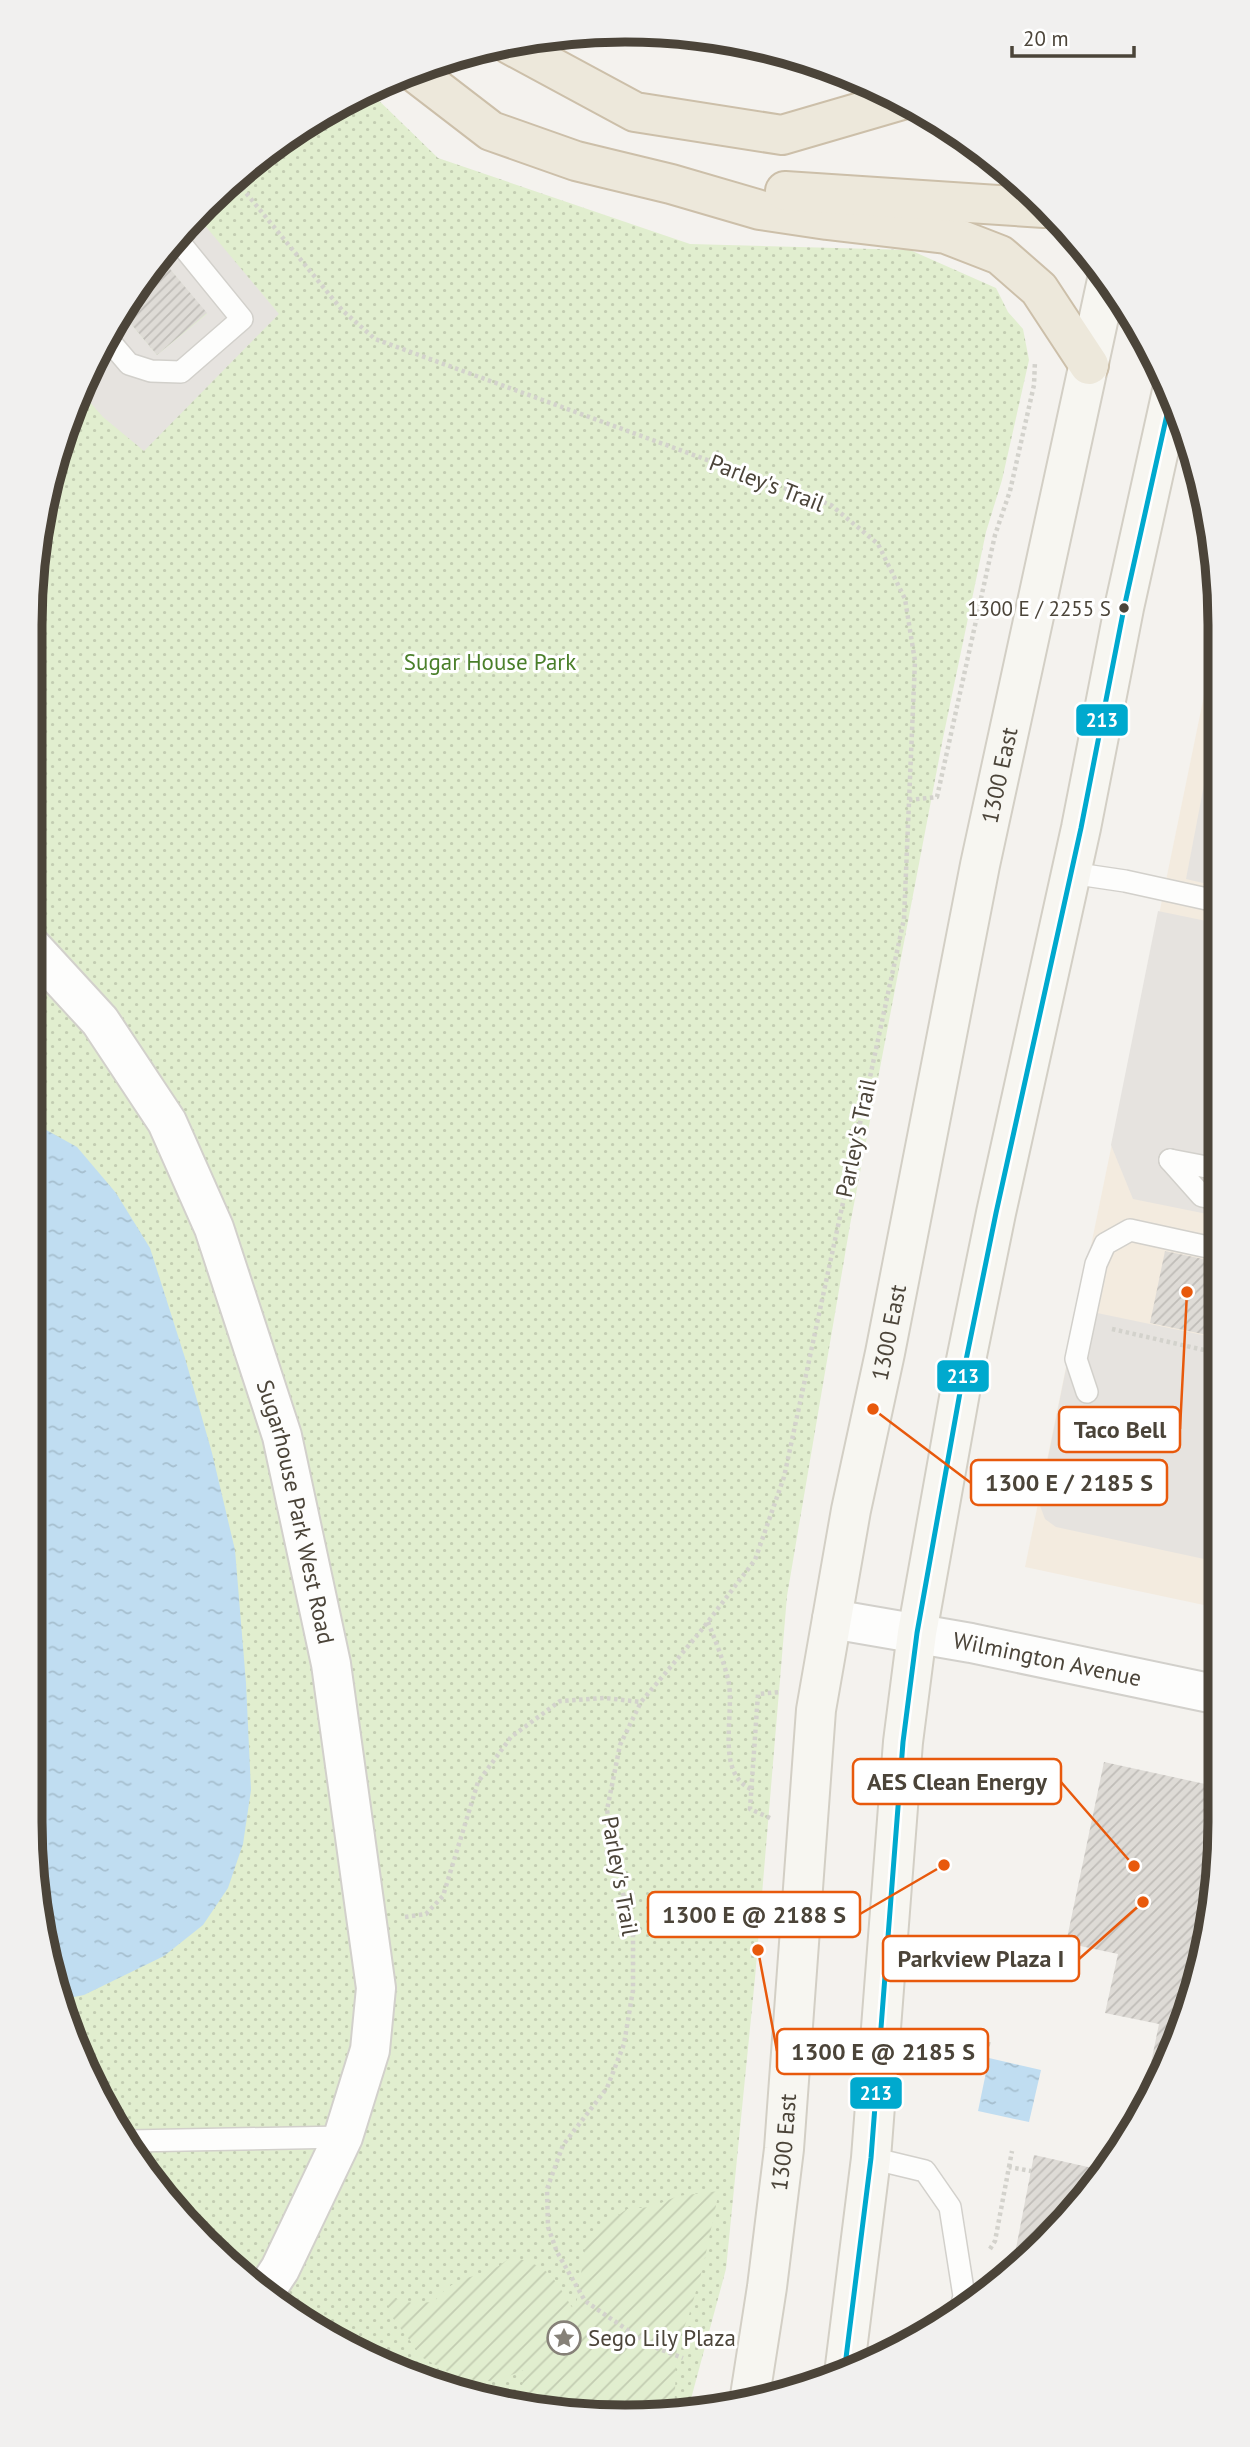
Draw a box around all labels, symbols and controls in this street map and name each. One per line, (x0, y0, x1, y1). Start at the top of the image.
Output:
scale bar (1012, 14, 1134, 58)
text: 20 m (1023, 25, 1069, 52)
street label: Parley's Trail (705, 447, 829, 518)
place label: 1300 E / 2255 S (967, 595, 1111, 622)
marker: 1300 E / 2255 S (1117, 601, 1131, 615)
park label: Sugar House Park (404, 647, 576, 676)
line badge: 213 (1075, 703, 1129, 737)
text: 213 (1086, 708, 1118, 732)
street label: 1300 East (974, 724, 1024, 826)
street label: Parley's Trail (829, 1075, 882, 1200)
street label: 1300 East (864, 1282, 912, 1383)
line badge: 213 (936, 1359, 990, 1393)
text: 213 (947, 1364, 979, 1388)
street label: Sugarhouse Park West Road (251, 1376, 341, 1647)
callout: Taco Bell (1059, 1407, 1180, 1452)
text: Taco Bell (1074, 1414, 1167, 1445)
callout: 1300 E / 2185 S (971, 1460, 1167, 1505)
text: 1300 E / 2185 S (985, 1467, 1153, 1498)
street label: Wilmington Avenue (951, 1625, 1144, 1692)
callout: AES Clean Energy (853, 1759, 1061, 1804)
text: AES Clean Energy (867, 1766, 1047, 1797)
street label: Parley's Trail (596, 1814, 645, 1938)
callout: 1300 E @ 2188 S (648, 1892, 860, 1937)
text: 1300 E @ 2188 S (662, 1899, 846, 1930)
callout: Parkview Plaza I (883, 1936, 1079, 1981)
text: Parkview Plaza I (898, 1943, 1064, 1974)
callout: 1300 E @ 2185 S (777, 2029, 988, 2074)
text: 1300 E @ 2185 S (791, 2036, 975, 2067)
line badge: 213 (849, 2076, 903, 2110)
text: 213 (860, 2081, 892, 2105)
street label: 1300 East (764, 2092, 802, 2193)
place icon: Sego Lily Plaza (545, 2319, 583, 2357)
place label: Sego Lily Plaza (588, 2323, 736, 2352)

